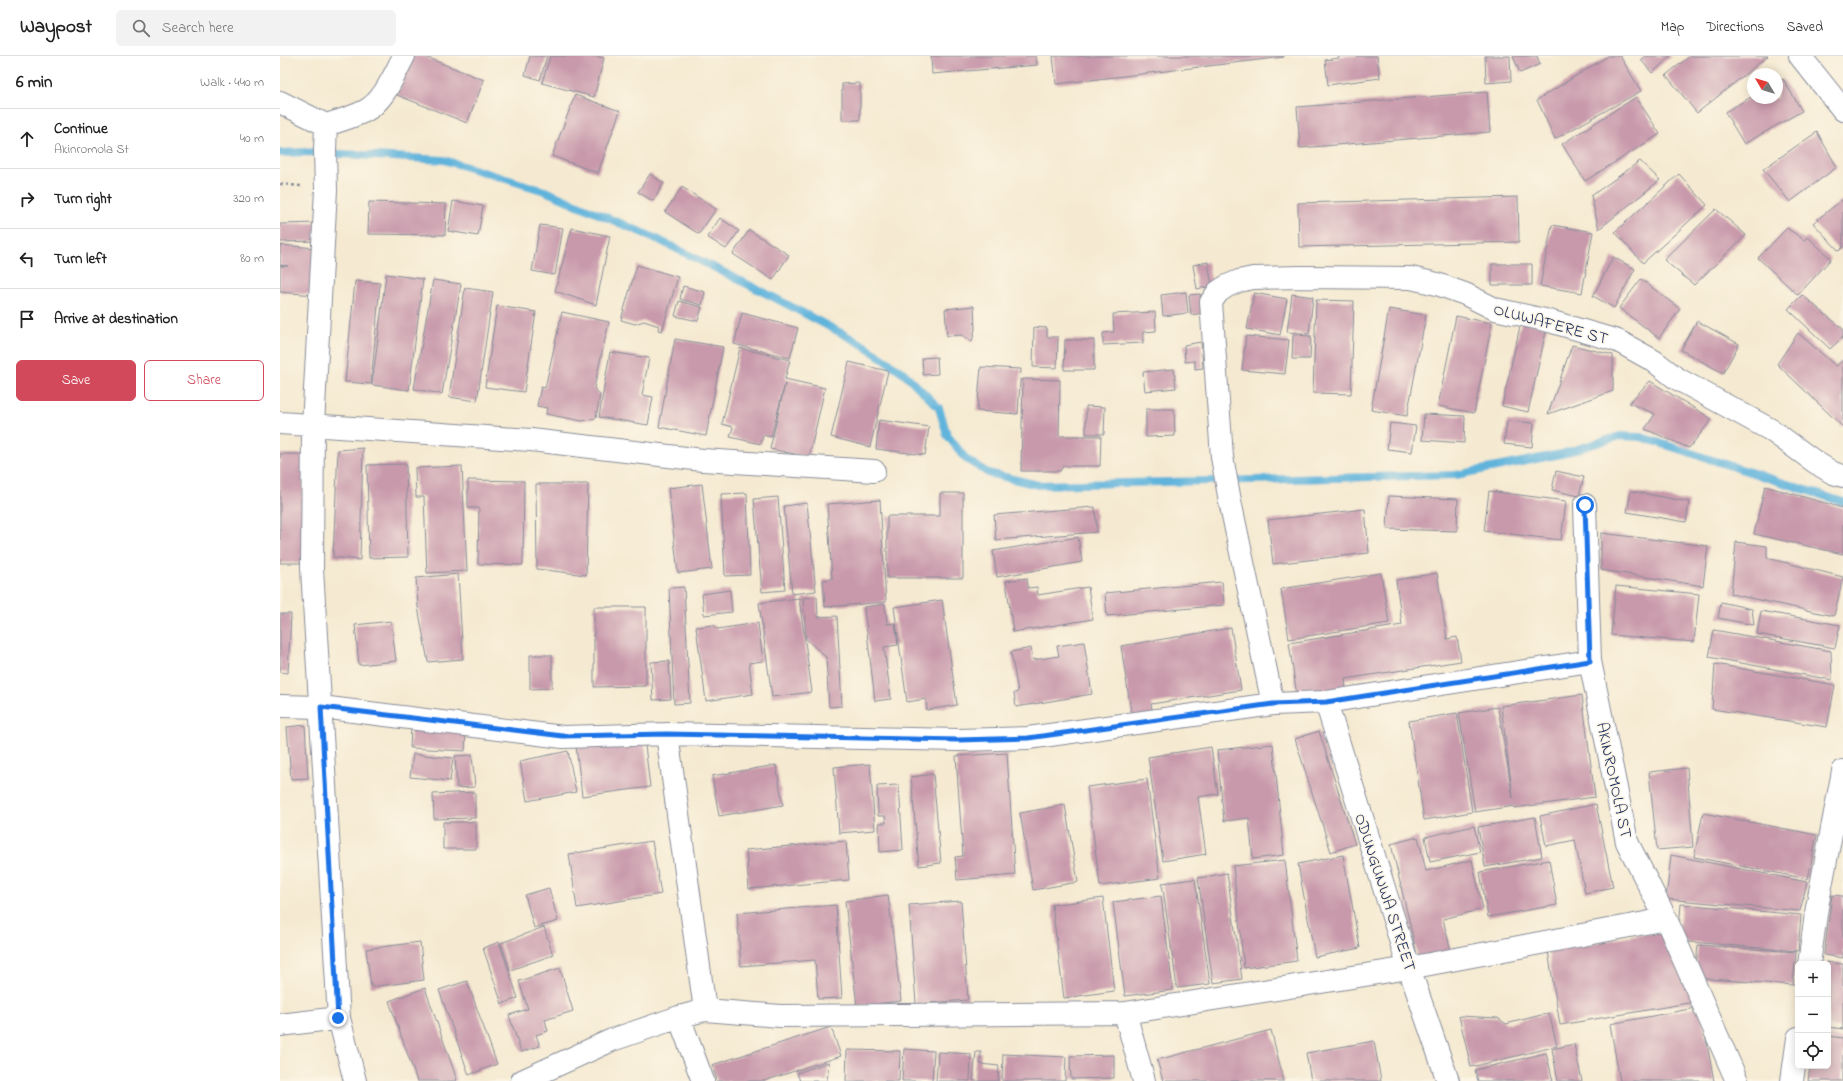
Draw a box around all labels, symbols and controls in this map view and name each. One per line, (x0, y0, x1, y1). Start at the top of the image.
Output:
search box (116, 10, 396, 46)
text: Waypost (20, 14, 92, 41)
icon: search (130, 17, 152, 39)
text: Search here (162, 17, 234, 39)
text: Map (1661, 17, 1684, 38)
text: Directions (1706, 17, 1764, 38)
text: Saved (1786, 17, 1823, 38)
north arrow (1747, 68, 1783, 104)
text: 6 min (16, 70, 52, 95)
text: Walk · 440 m (200, 73, 264, 92)
text: Continue (54, 118, 108, 140)
icon: ahead (16, 128, 38, 150)
text: 40 m (240, 129, 264, 148)
text: Akinromola St (54, 140, 129, 159)
icon: right (16, 188, 38, 210)
text: Turn right (54, 188, 112, 210)
text: 320 m (233, 189, 264, 208)
icon: left (16, 248, 38, 270)
text: Turn left (54, 248, 107, 270)
text: 80 m (240, 249, 264, 268)
street label: OLUWAFERE ST (1490, 297, 1611, 352)
icon: arrive (16, 308, 38, 330)
text: Arrive at destination (54, 308, 178, 330)
button: Save (16, 360, 136, 401)
button: Share (144, 360, 264, 401)
route start (1576, 496, 1594, 514)
street label: AKINROMOLA ST (1589, 720, 1638, 841)
street label: ODUNGUNWA STREET (1347, 810, 1422, 975)
map controls (1795, 961, 1831, 1069)
button: + (1795, 961, 1831, 997)
button: − (1795, 997, 1831, 1033)
route end (329, 1009, 347, 1027)
button: locate (1795, 1033, 1831, 1069)

